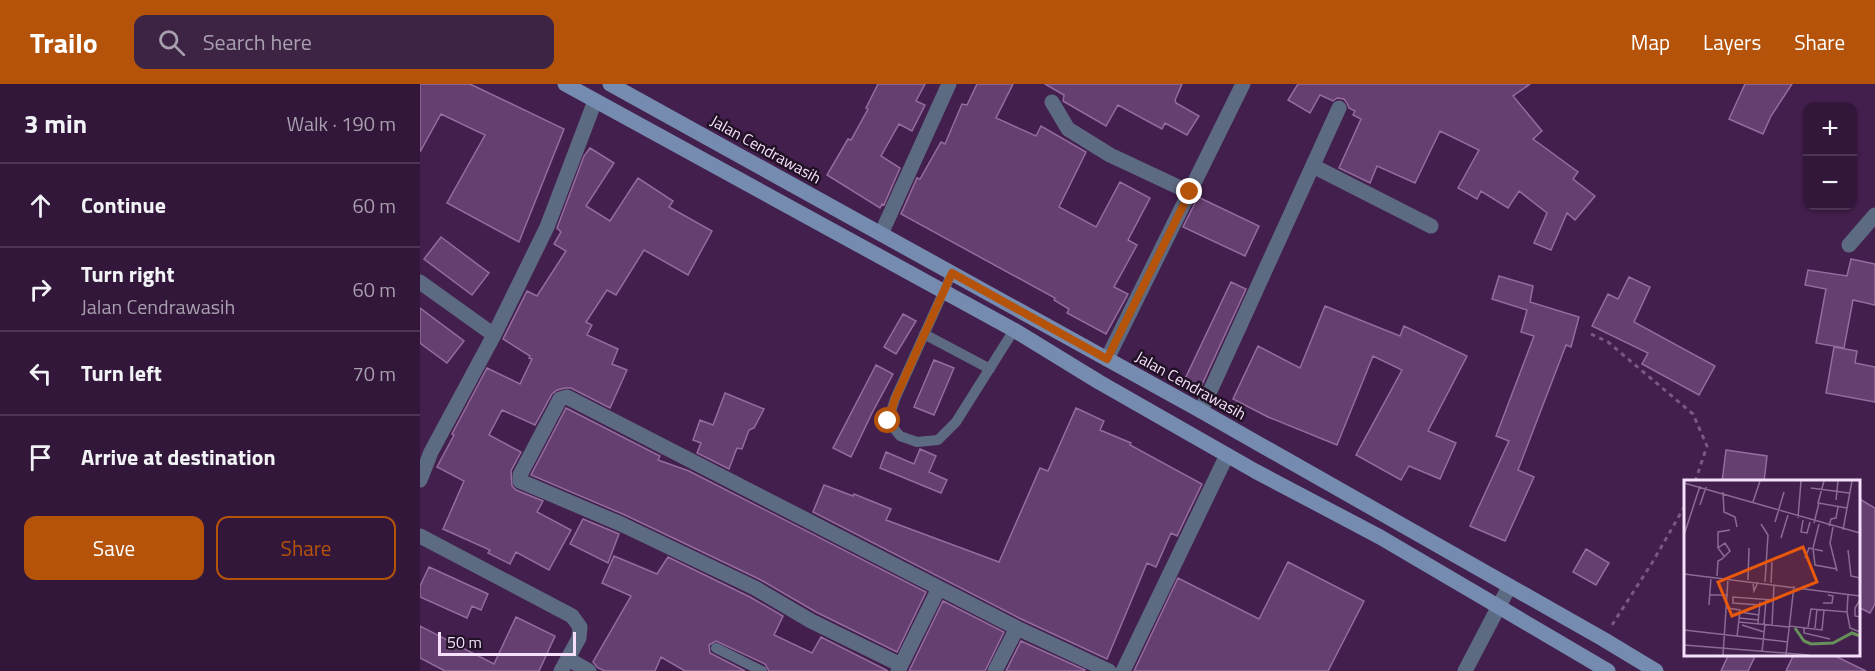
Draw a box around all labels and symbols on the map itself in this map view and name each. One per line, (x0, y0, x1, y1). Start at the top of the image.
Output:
street label: Jalan Cendrawasih (706, 109, 826, 189)
route end (1176, 178, 1202, 204)
street label: Jalan Cendrawasih (1131, 345, 1251, 425)
route start (874, 407, 900, 433)
inset map (1684, 480, 1860, 656)
scale bar (438, 629, 576, 656)

